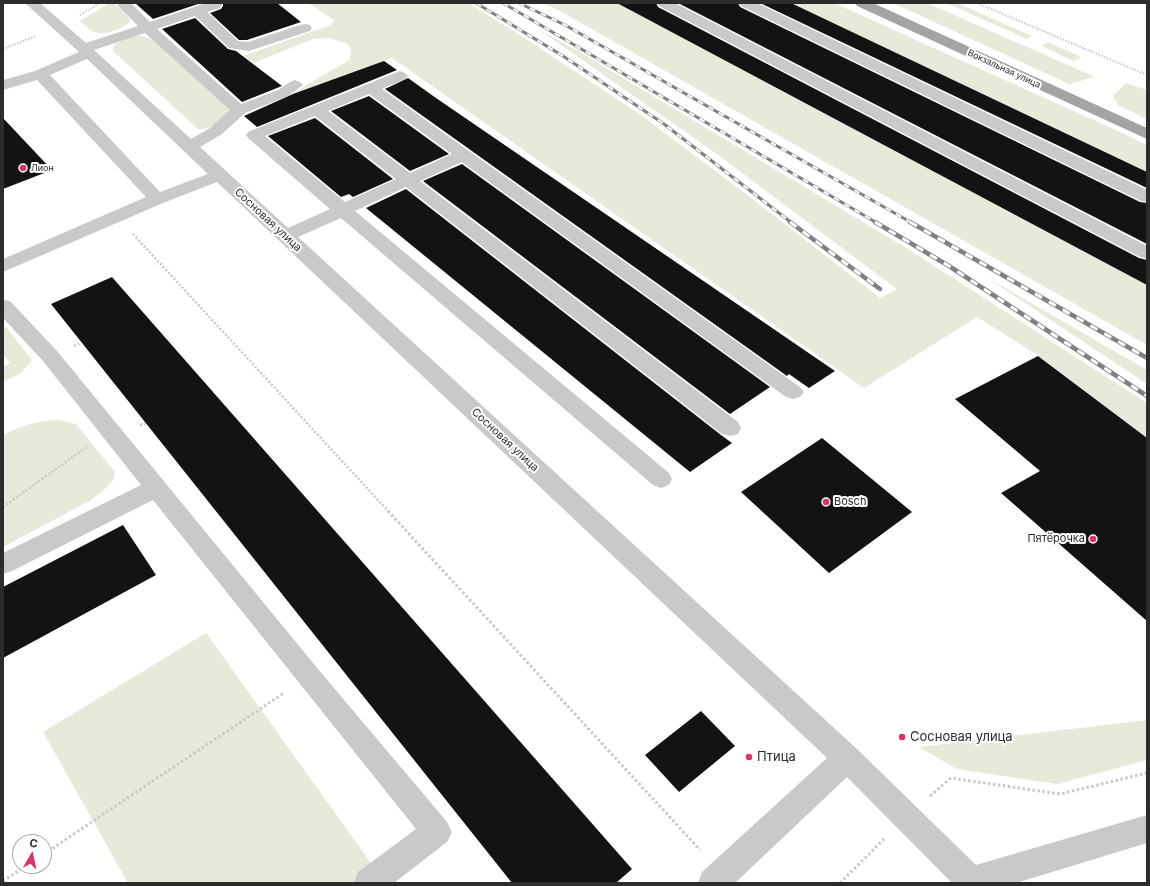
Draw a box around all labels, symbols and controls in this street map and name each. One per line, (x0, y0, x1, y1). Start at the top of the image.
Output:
street label: Вокзальная улица (966, 47, 1042, 91)
marker: Лион (18, 163, 28, 173)
place label: Лион (31, 163, 54, 173)
street label: Сосновая улица (232, 186, 304, 254)
street label: Сосновая улица (469, 406, 541, 474)
place label: Bosch (834, 495, 866, 509)
marker: Bosch (821, 497, 831, 507)
place label: Пятёрочка (1027, 532, 1085, 546)
marker: Пятёрочка (1088, 534, 1098, 544)
place label: Сосновая улица (910, 729, 1013, 745)
marker: Сосновая улица (897, 732, 907, 742)
place label: Птица (757, 749, 796, 765)
marker: Птица (744, 752, 754, 762)
north arrow (12, 834, 52, 874)
text: С (29, 836, 39, 851)

